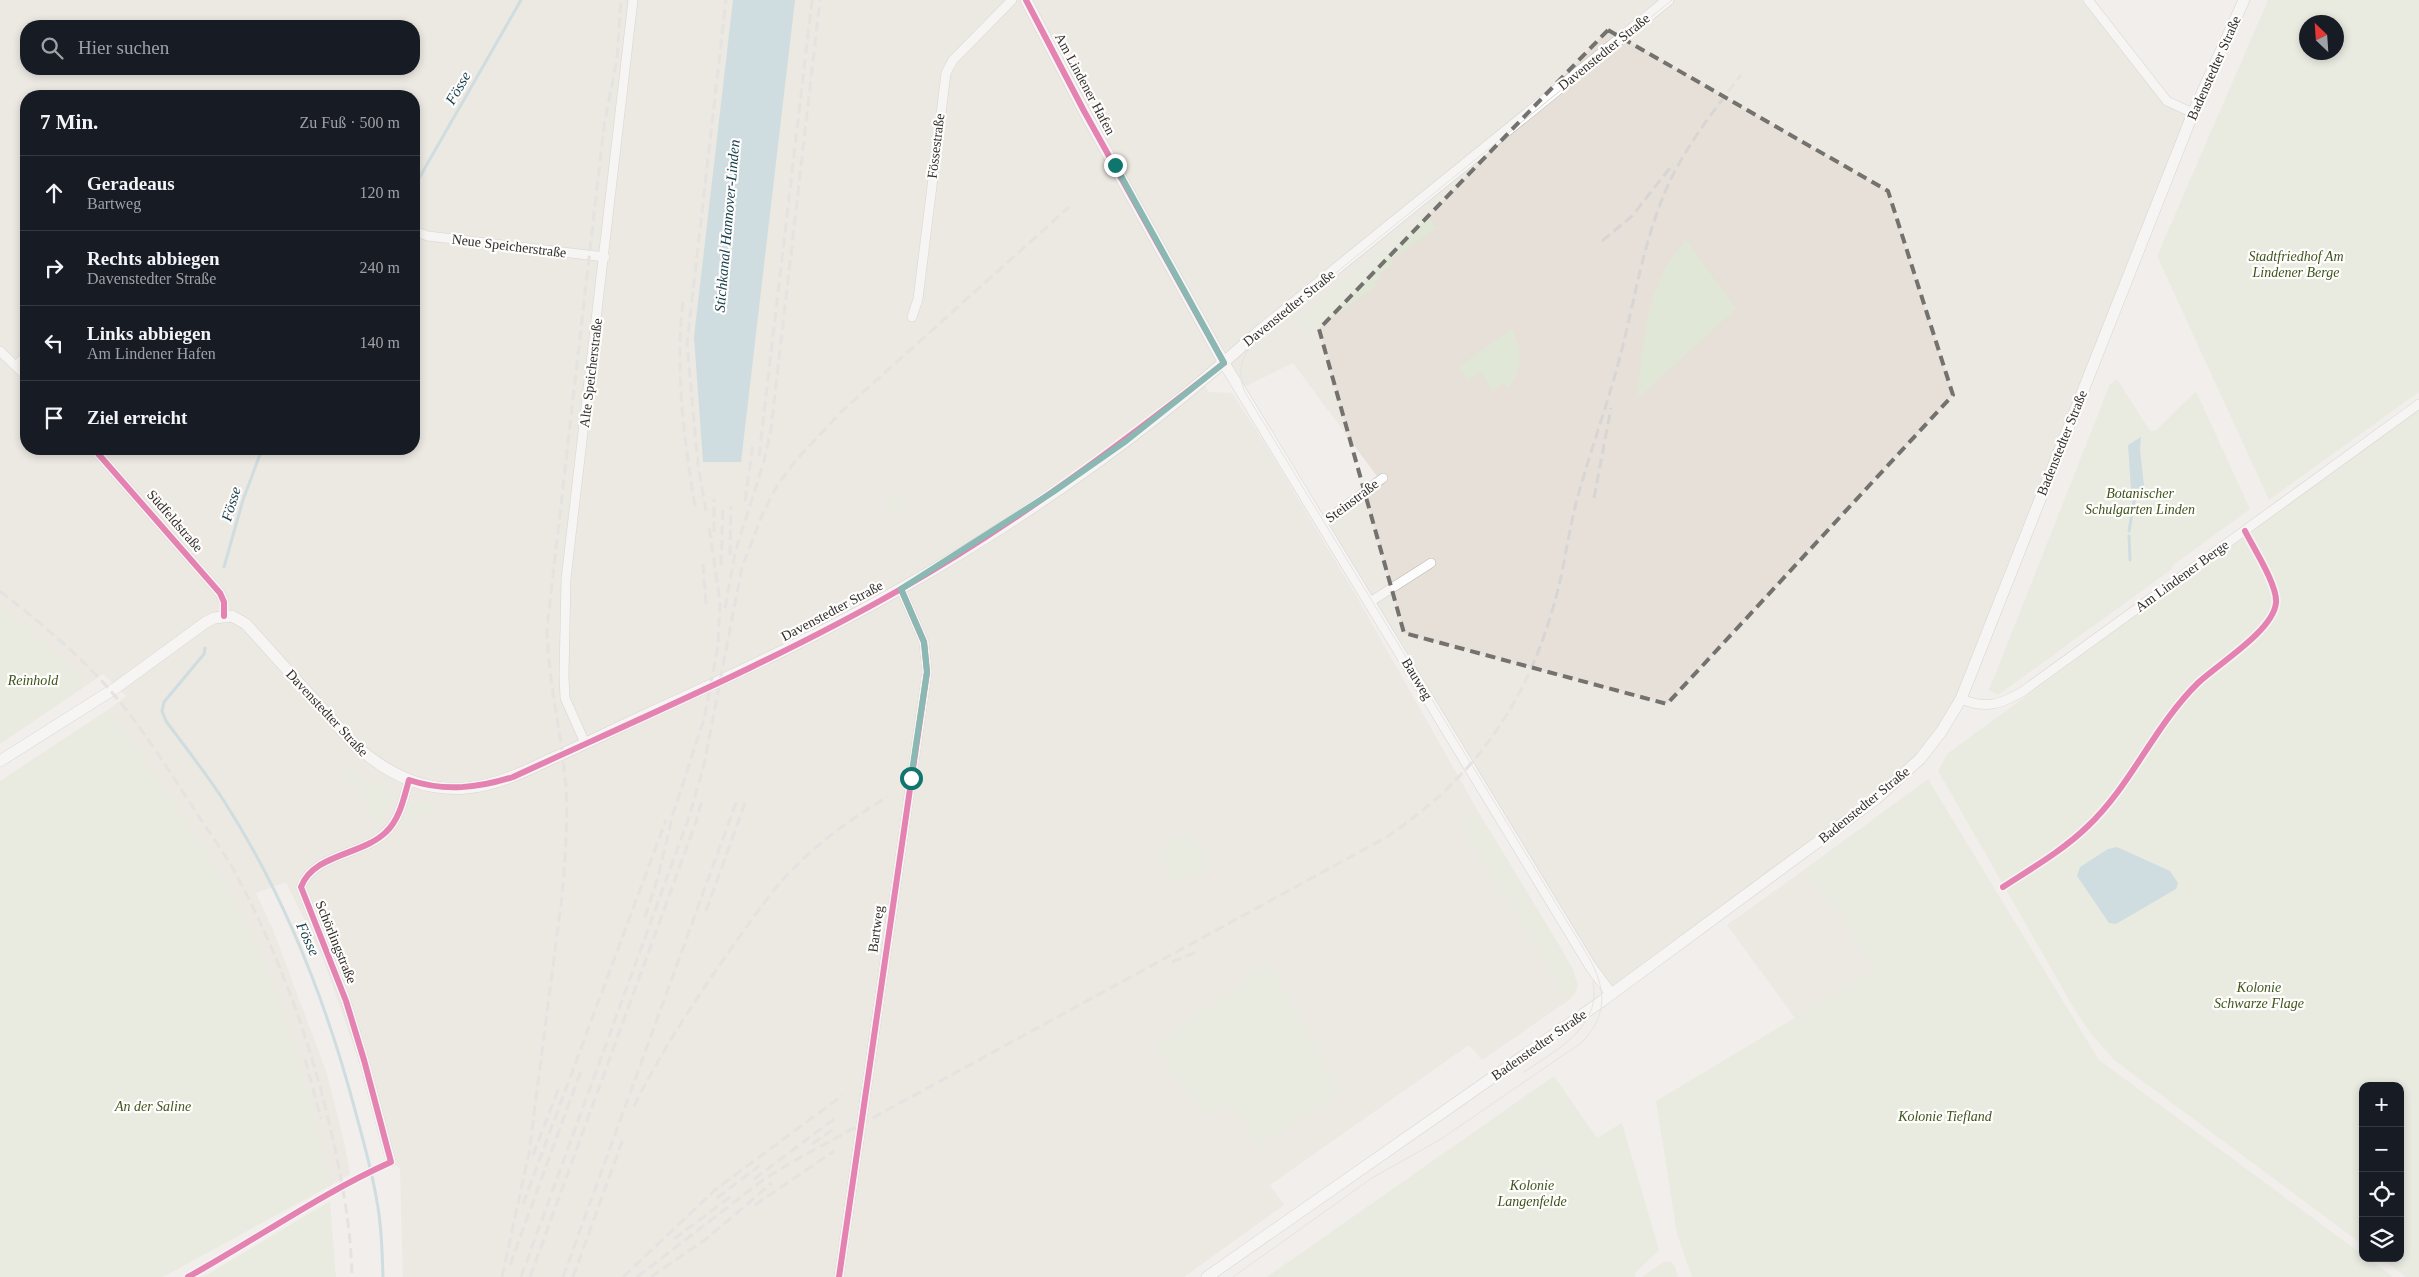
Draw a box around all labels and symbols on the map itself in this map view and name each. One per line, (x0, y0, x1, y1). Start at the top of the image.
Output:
street label: Davenstedter Straße (1555, 11, 1653, 93)
street label: Badenstedter Straße (2184, 14, 2244, 122)
north arrow (2299, 15, 2344, 60)
street label: Am Lindener Hafen (1052, 31, 1118, 137)
water label: Fösse (442, 69, 474, 108)
street label: Fössestraße (925, 113, 947, 179)
water label: Stichkanal Hannover-Linden (711, 139, 743, 313)
route end (1104, 154, 1127, 177)
street label: Neue Speicherstraße (451, 232, 567, 260)
park label: Stadtfriedhof Am Lindener Berge (2248, 249, 2344, 280)
street label: Davenstedter Straße (1240, 267, 1338, 349)
street label: Alte Speicherstraße (577, 317, 605, 429)
street label: Badenstedter Straße (2034, 388, 2090, 498)
street label: Steinstraße (1323, 476, 1381, 526)
water label: Fösse (218, 485, 244, 524)
park label: Botanischer Schulgarten Linden (2085, 486, 2195, 517)
street label: Südfeldstraße (144, 487, 206, 555)
street label: Am Lindener Berge (2132, 537, 2232, 615)
street label: Davenstedter Straße (779, 578, 885, 644)
street label: Bauweg (1399, 655, 1435, 703)
street label: Davenstedter Straße (283, 667, 371, 759)
park label: Reinhold (7, 673, 59, 688)
street label: Badenstedter Straße (1816, 764, 1912, 846)
route start (900, 767, 923, 790)
street label: Schörlingstraße (313, 898, 359, 986)
street label: Bartweg (865, 904, 887, 954)
water label: Fösse (293, 919, 323, 959)
park label: Kolonie Schwarze Flage (2214, 980, 2304, 1011)
street label: Badenstedter Straße (1489, 1007, 1589, 1083)
park label: An der Saline (114, 1099, 191, 1114)
park label: Kolonie Tiefland (1897, 1109, 1993, 1124)
park label: Kolonie Langenfelde (1496, 1178, 1567, 1209)

